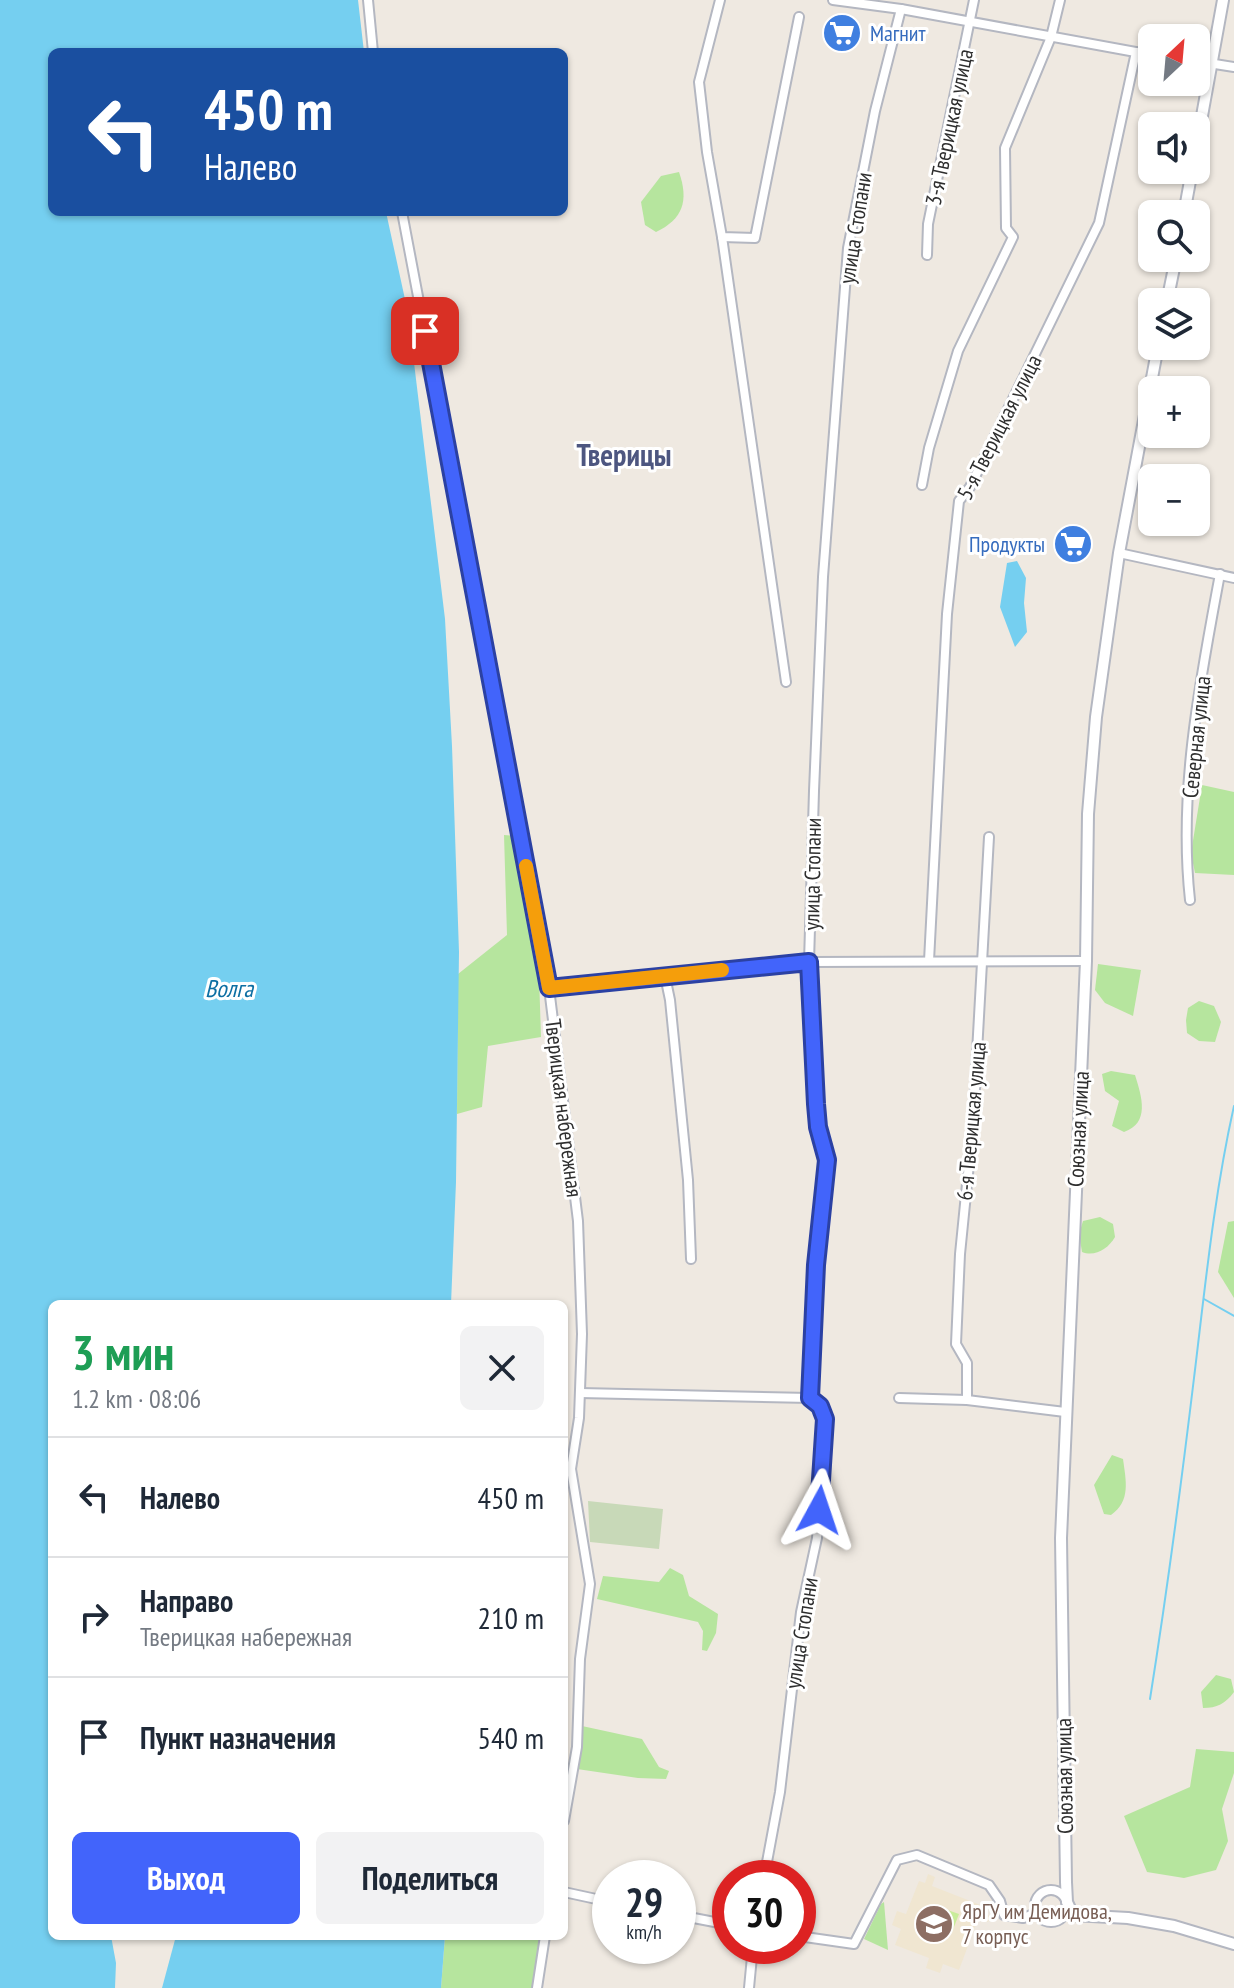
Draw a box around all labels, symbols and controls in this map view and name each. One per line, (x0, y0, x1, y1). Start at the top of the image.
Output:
supermarket icon: Магнит (821, 12, 863, 54)
place label: Магнит (870, 19, 927, 47)
north arrow (1138, 24, 1210, 96)
map controls (1138, 24, 1210, 536)
street label: 3-я Тверицкая улица (919, 46, 979, 208)
text: 450 m (204, 73, 333, 145)
icon: left (72, 80, 176, 184)
button: sound (1138, 112, 1210, 184)
text: Налево (204, 143, 297, 190)
street label: улица Стопани (832, 170, 878, 286)
button: search (1138, 200, 1210, 272)
button: layers (1138, 288, 1210, 360)
pin (391, 297, 459, 365)
icon: arrive (403, 309, 447, 353)
street label: 5-я Тверицкая улица (950, 350, 1048, 504)
button: + (1138, 376, 1210, 448)
district label: Тверицы (576, 435, 672, 474)
button: − (1138, 464, 1210, 536)
supermarket icon: Продукты (1052, 523, 1094, 565)
place label: Продукты (969, 530, 1045, 558)
street label: Северная улица (1176, 675, 1216, 799)
street label: улица Стопани (797, 818, 827, 930)
water label: Волга (205, 973, 254, 1004)
street label: Тверицкая набережная (539, 1017, 589, 1199)
street label: 6-я Тверицкая улица (950, 1040, 992, 1202)
street label: Союзная улица (1061, 1070, 1095, 1188)
text: 3 мин (72, 1321, 174, 1383)
button: close (460, 1326, 544, 1410)
text: 1.2 km · 08:06 (72, 1382, 201, 1415)
position arrow (777, 1468, 861, 1552)
icon: left (72, 1475, 116, 1519)
text: Налево (140, 1478, 220, 1517)
text: 450 m (478, 1478, 544, 1517)
street label: улица Стопани (778, 1575, 824, 1691)
text: Направо (140, 1581, 233, 1620)
icon: right (72, 1595, 116, 1639)
text: 210 m (478, 1598, 544, 1637)
text: Тверицкая набережная (140, 1620, 352, 1653)
icon: arrive (72, 1715, 116, 1759)
text: Пункт назначения (140, 1718, 336, 1757)
text: 540 m (478, 1718, 544, 1757)
street label: Союзная улица (1049, 1718, 1079, 1834)
button: Выход (72, 1832, 300, 1924)
button: Поделиться (316, 1832, 544, 1924)
speed limit sign: 30 (712, 1860, 816, 1964)
text: 29 (625, 1876, 663, 1928)
place label: ЯрГУ им Демидова, 7 корпус (962, 1897, 1112, 1950)
school or university icon: ЯрГУ им Демидова, 7 корпус (913, 1903, 955, 1945)
text: km/h (626, 1919, 662, 1945)

